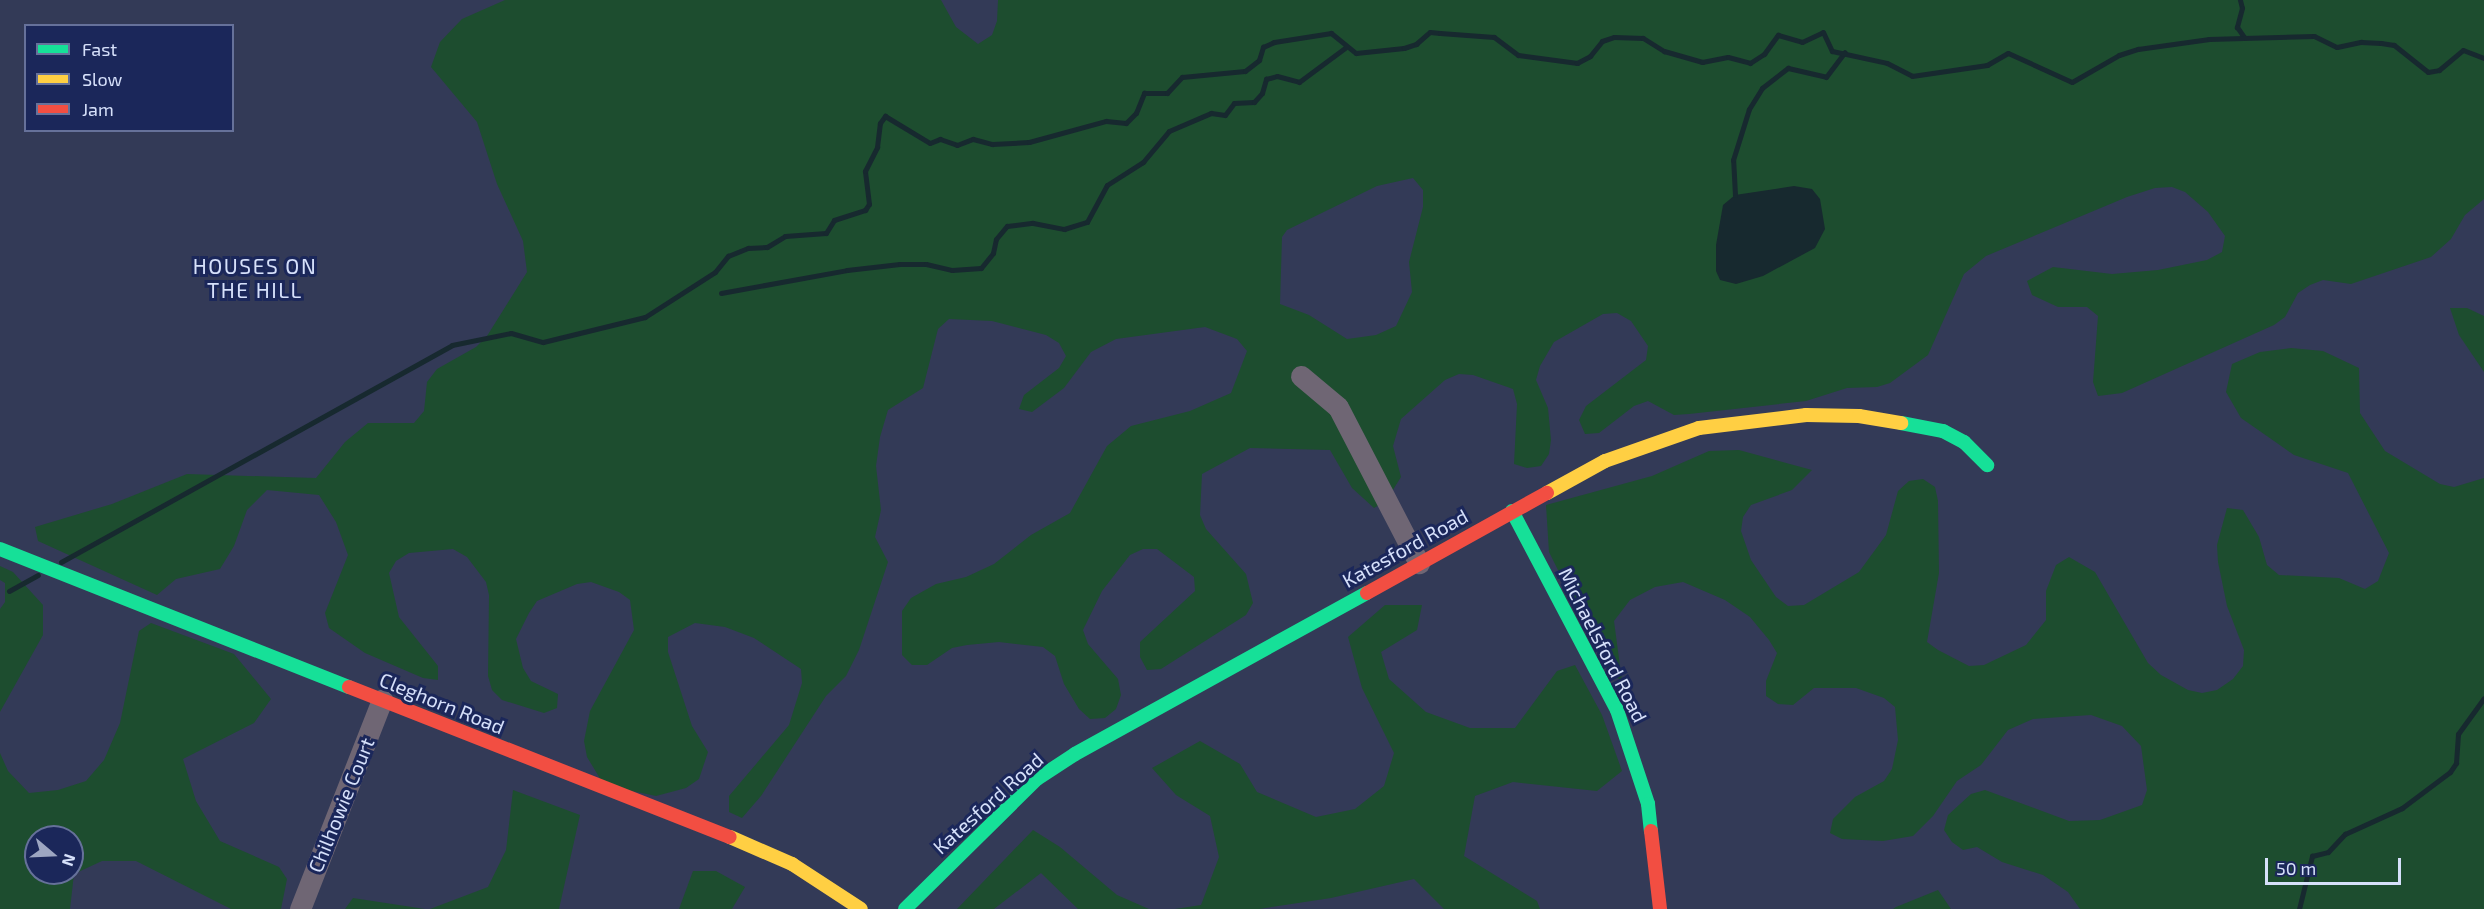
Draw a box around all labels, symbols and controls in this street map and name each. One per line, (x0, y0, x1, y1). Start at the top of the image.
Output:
legend (24, 24, 234, 132)
text: Fast (82, 38, 117, 60)
text: Slow (82, 68, 122, 90)
text: Jam (82, 98, 114, 120)
district label: HOUSES ON THE HILL (193, 253, 317, 303)
street label: Katesford Road (1338, 504, 1472, 592)
street label: Michaelsford Road (1554, 564, 1652, 726)
street label: Cleghorn Road (376, 667, 508, 739)
street label: Chilhowie Court (303, 734, 379, 876)
street label: Katesford Road (928, 747, 1048, 859)
north arrow (24, 825, 84, 885)
scale bar (2268, 846, 2404, 884)
text: N (59, 852, 80, 869)
text: 50 m (2276, 857, 2316, 879)

